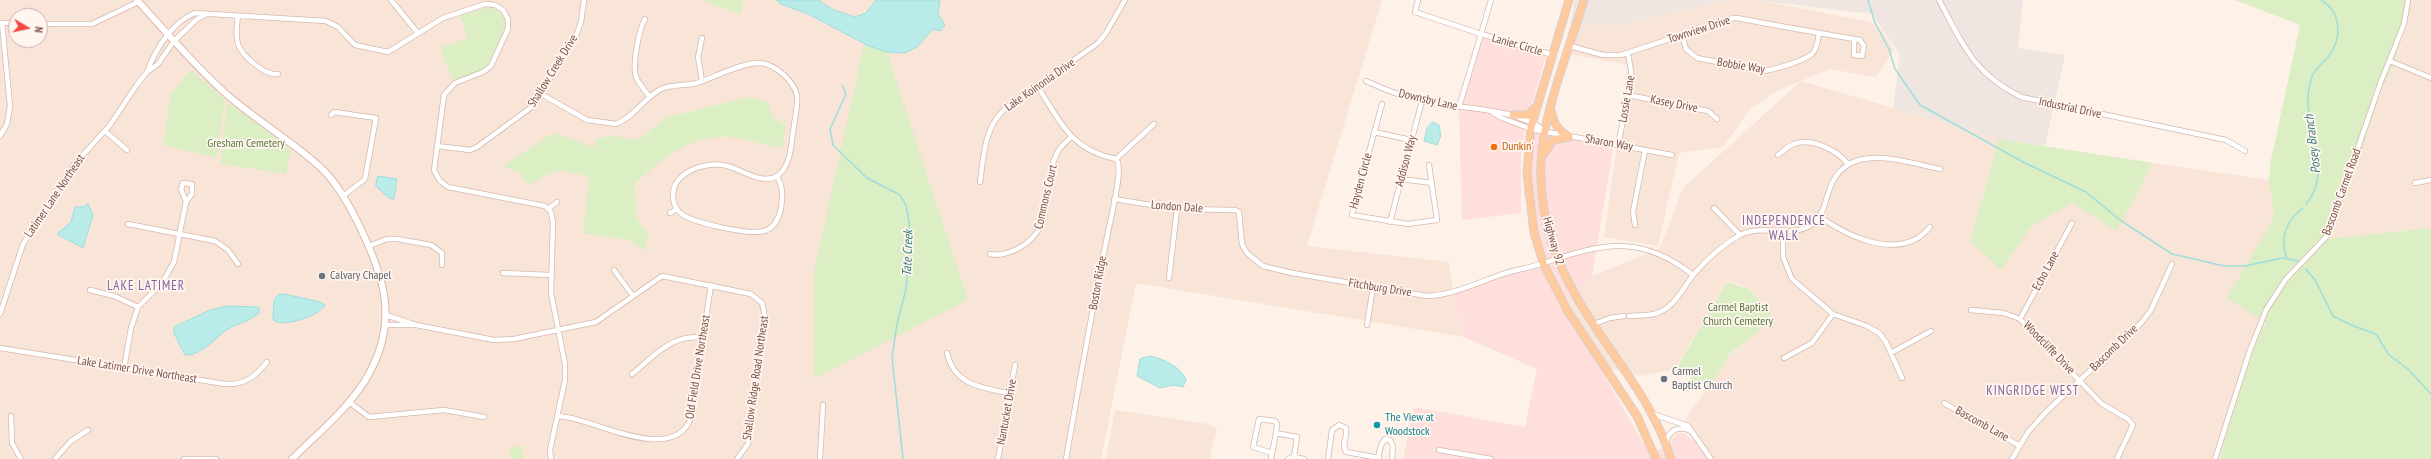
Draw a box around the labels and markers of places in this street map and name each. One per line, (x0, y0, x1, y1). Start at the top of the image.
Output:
place label: Dunkin' (1502, 140, 1533, 154)
marker: Dunkin' (1489, 142, 1499, 152)
place label: Calvary Chapel (330, 269, 391, 283)
marker: Calvary Chapel (317, 271, 327, 281)
place label: Carmel Baptist Church (1672, 365, 1732, 393)
marker: Carmel Baptist Church (1659, 374, 1669, 384)
place label: The View at Woodstock (1385, 411, 1434, 439)
marker: The View at Woodstock (1372, 420, 1382, 430)

